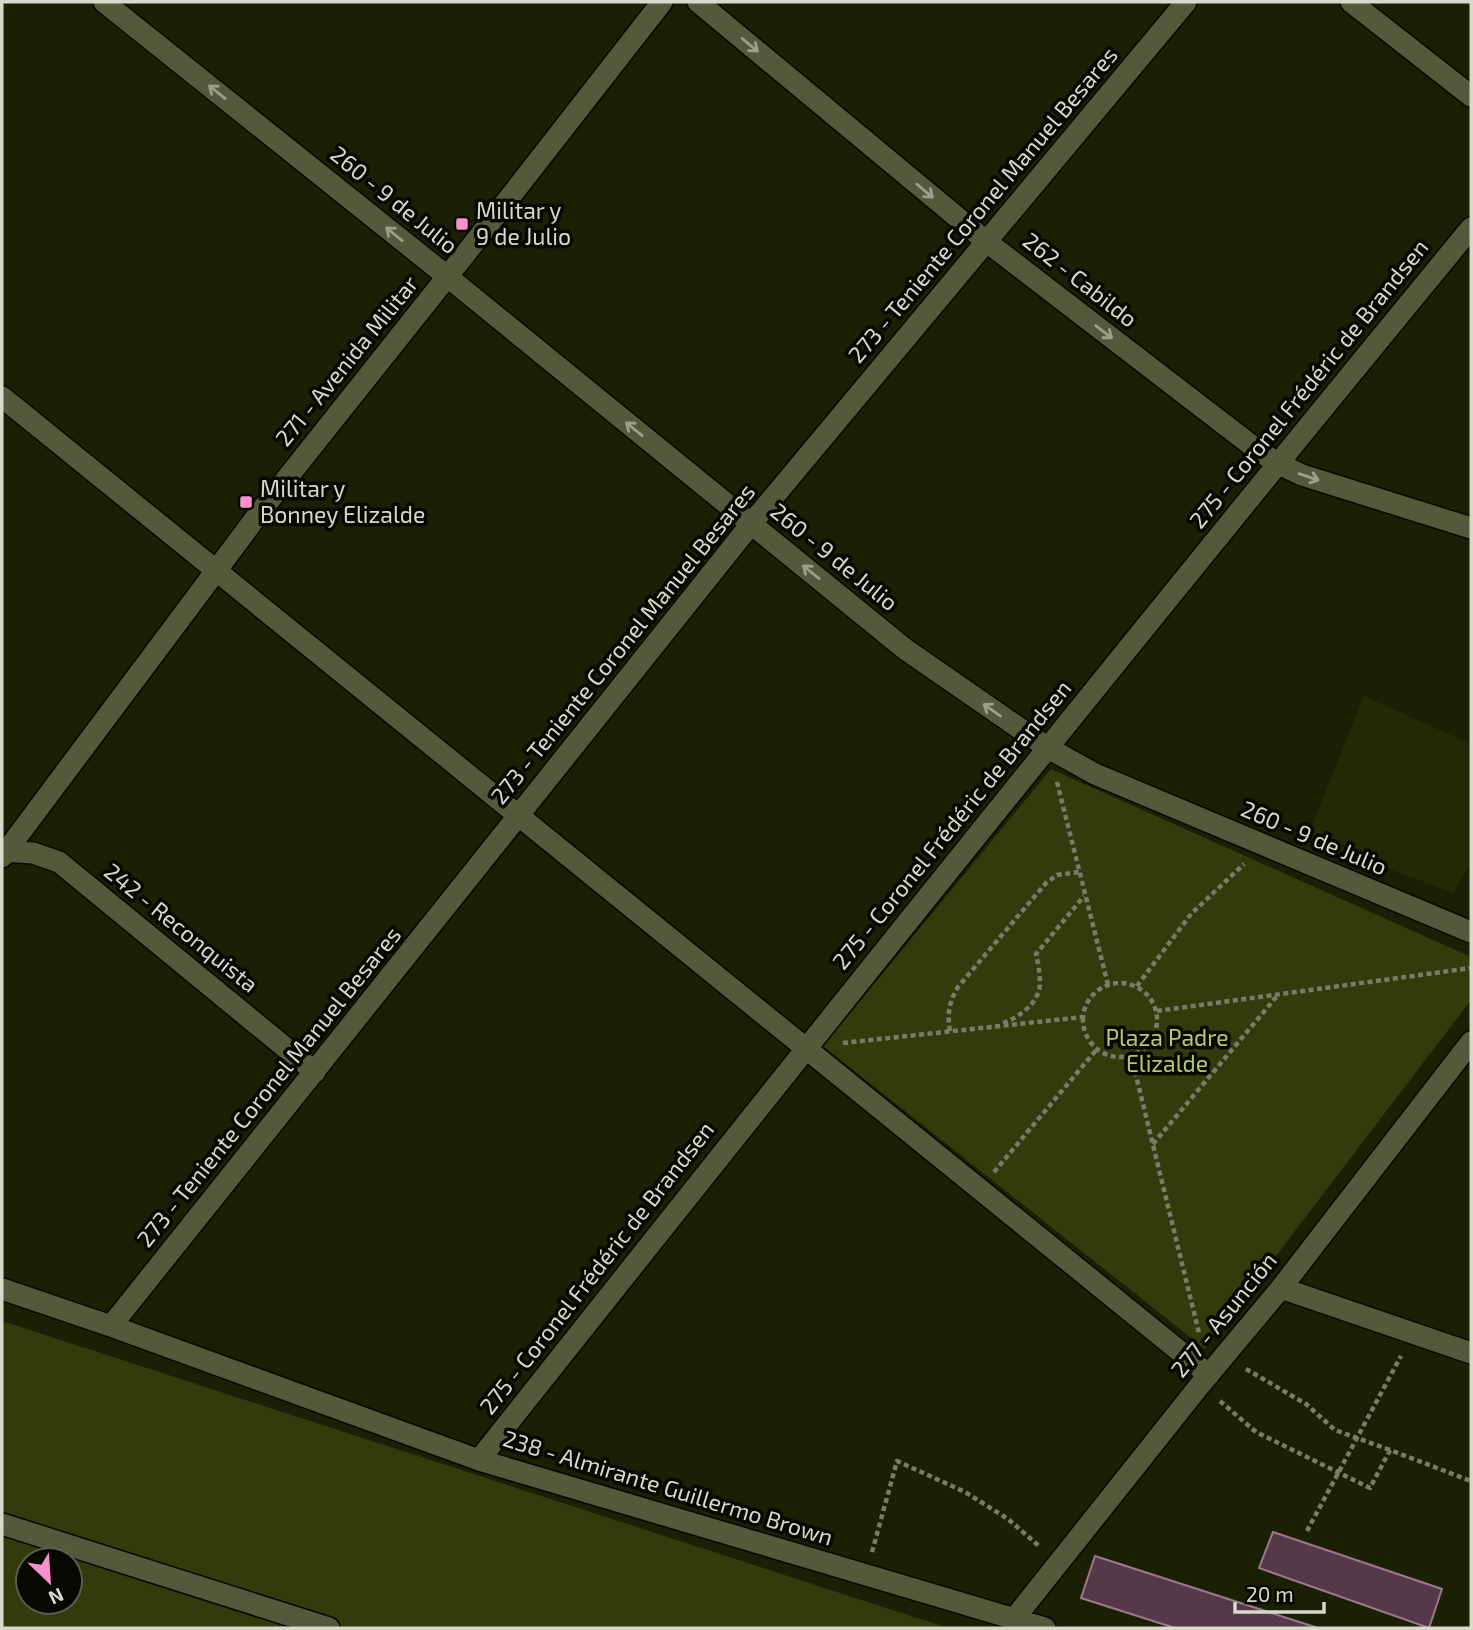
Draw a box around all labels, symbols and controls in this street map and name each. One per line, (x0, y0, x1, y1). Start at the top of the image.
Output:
one-way arrow (741, 37, 759, 53)
street label: 273 - Teniente Coronel Manuel Besares (842, 41, 1123, 368)
one-way arrow (208, 84, 226, 100)
street label: 260 - 9 de Julio (325, 139, 464, 259)
one-way arrow (916, 183, 934, 198)
place label: Militar y 9 de Julio (476, 196, 571, 250)
marker: Militar y 9 de Julio (454, 216, 470, 232)
one-way arrow (386, 226, 404, 242)
street label: 262 - Cabildo (1018, 226, 1143, 332)
street label: 275 - Coronel Frédéric de Brandsen (1183, 233, 1434, 534)
street label: 271 - Avenida Militar (269, 270, 424, 451)
one-way arrow (1094, 324, 1112, 339)
one-way arrow (626, 421, 644, 437)
one-way arrow (1297, 472, 1319, 484)
place label: Militar y Bonney Elizalde (260, 474, 425, 528)
street label: 273 - Teniente Coronel Manuel Besares (484, 478, 760, 809)
marker: Militar y Bonney Elizalde (238, 494, 254, 510)
street label: 260 - 9 de Julio (765, 496, 904, 616)
one-way arrow (802, 565, 820, 580)
street label: 275 - Coronel Frédéric de Brandsen (826, 674, 1077, 975)
one-way arrow (983, 702, 1002, 717)
street label: 260 - 9 de Julio (1237, 794, 1391, 880)
street label: 242 - Reconquista (99, 857, 264, 998)
street label: 273 - Teniente Coronel Manuel Besares (130, 921, 406, 1252)
park label: Plaza Padre Elizalde (1105, 1023, 1229, 1077)
street label: 275 - Coronel Frédéric de Brandsen (473, 1115, 719, 1419)
street label: 277 - Asunción (1164, 1246, 1282, 1382)
street label: 238 - Almirante Guillermo Brown (500, 1423, 837, 1551)
north arrow (14, 1546, 84, 1616)
scale bar (1235, 1570, 1324, 1614)
text: 20 m (1246, 1581, 1294, 1606)
text: N (45, 1584, 67, 1610)

